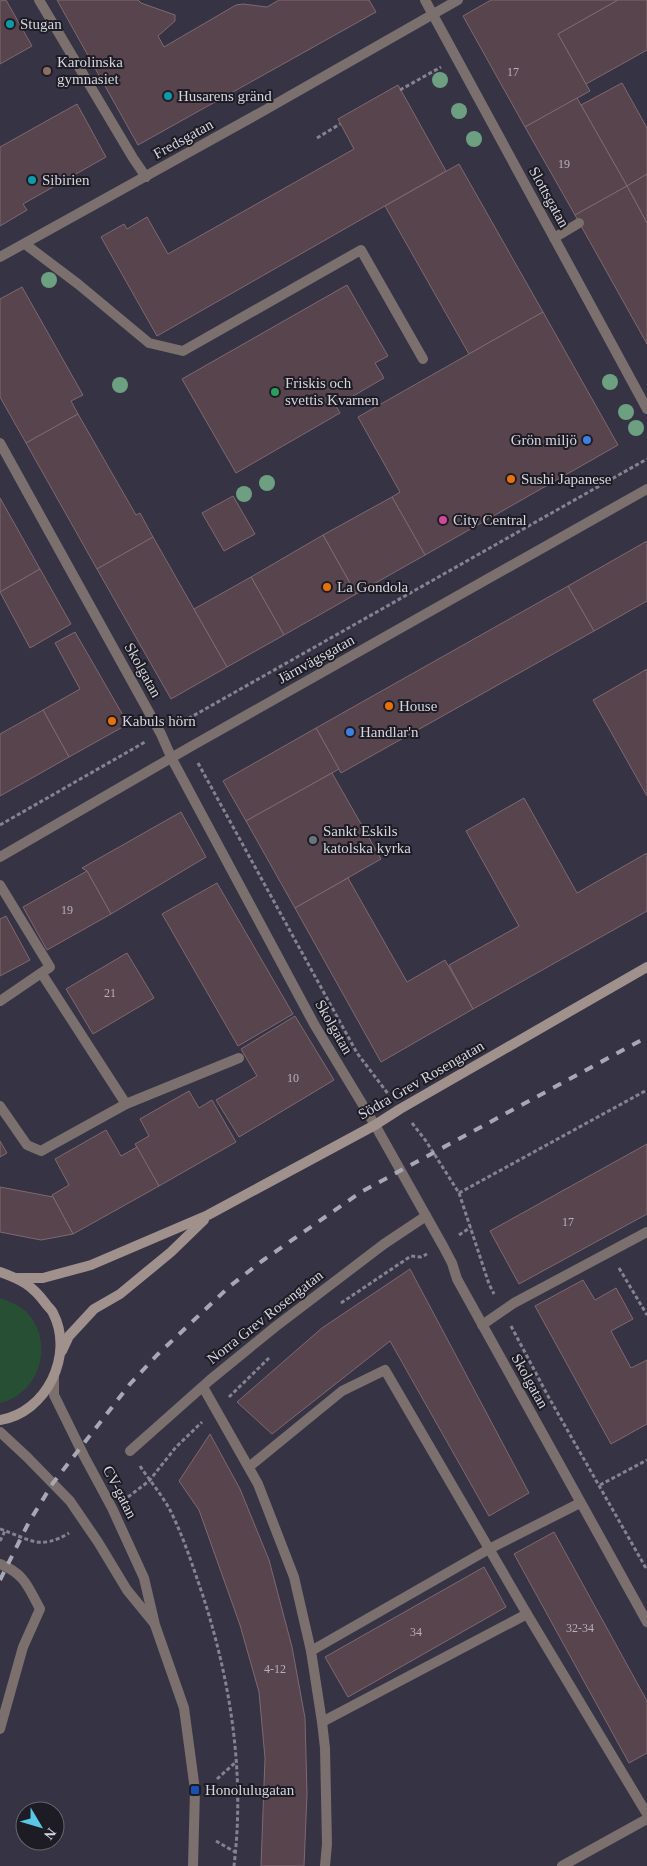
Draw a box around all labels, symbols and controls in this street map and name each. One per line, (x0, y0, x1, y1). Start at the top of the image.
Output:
place label: Stugan (20, 16, 62, 32)
marker: Stugan (4, 18, 16, 30)
place label: Karolinska gymnasiet (57, 54, 123, 87)
marker: Karolinska gymnasiet (41, 65, 53, 77)
house number: 17 (507, 65, 519, 79)
place label: Husarens gränd (178, 88, 272, 104)
marker: Husarens gränd (162, 90, 174, 102)
street label: Fredsgatan (150, 116, 216, 162)
house number: 19 (558, 157, 570, 171)
street label: Slottsgatan (526, 164, 572, 230)
place label: Sibirien (42, 172, 90, 188)
marker: Sibirien (26, 174, 38, 186)
place label: Friskis och svettis Kvarnen (285, 375, 379, 408)
marker: Friskis och svettis Kvarnen (269, 386, 281, 398)
place label: Grön miljö (511, 432, 577, 448)
marker: Grön miljö (581, 434, 593, 446)
place label: Sushi Japanese (521, 471, 612, 487)
marker: Sushi Japanese (505, 473, 517, 485)
place label: City Central (453, 512, 527, 528)
marker: City Central (437, 514, 449, 526)
place label: La Gondola (337, 579, 409, 595)
marker: La Gondola (321, 581, 333, 593)
street label: Järnvägsgatan (275, 631, 357, 687)
street label: Skolgatan (121, 640, 165, 701)
place label: House (399, 698, 438, 714)
marker: House (383, 700, 395, 712)
place label: Kabuls hörn (122, 713, 196, 729)
marker: Kabuls hörn (106, 715, 118, 727)
place label: Handlar'n (360, 724, 419, 740)
marker: Handlar'n (344, 726, 356, 738)
place label: Sankt Eskils katolska kyrka (323, 823, 411, 856)
marker: Sankt Eskils katolska kyrka (307, 834, 319, 846)
house number: 19 (61, 903, 73, 917)
house number: 21 (104, 986, 116, 1000)
street label: Skolgatan (312, 997, 356, 1057)
street label: Södra Grev Rosengatan (355, 1037, 487, 1123)
house number: 10 (287, 1071, 299, 1085)
house number: 17 (562, 1215, 574, 1229)
street label: Norra Grev Rosengatan (204, 1267, 326, 1367)
street label: Skolgatan (508, 1351, 552, 1412)
street label: CV-gatan (100, 1463, 140, 1521)
house number: 32-34 (566, 1621, 594, 1635)
house number: 34 (410, 1625, 422, 1639)
house number: 4-12 (264, 1662, 286, 1676)
place label: Honolulugatan (205, 1782, 295, 1798)
marker: Honolulugatan (189, 1784, 201, 1796)
north arrow (15, 1801, 65, 1851)
text: N (41, 1825, 59, 1842)

